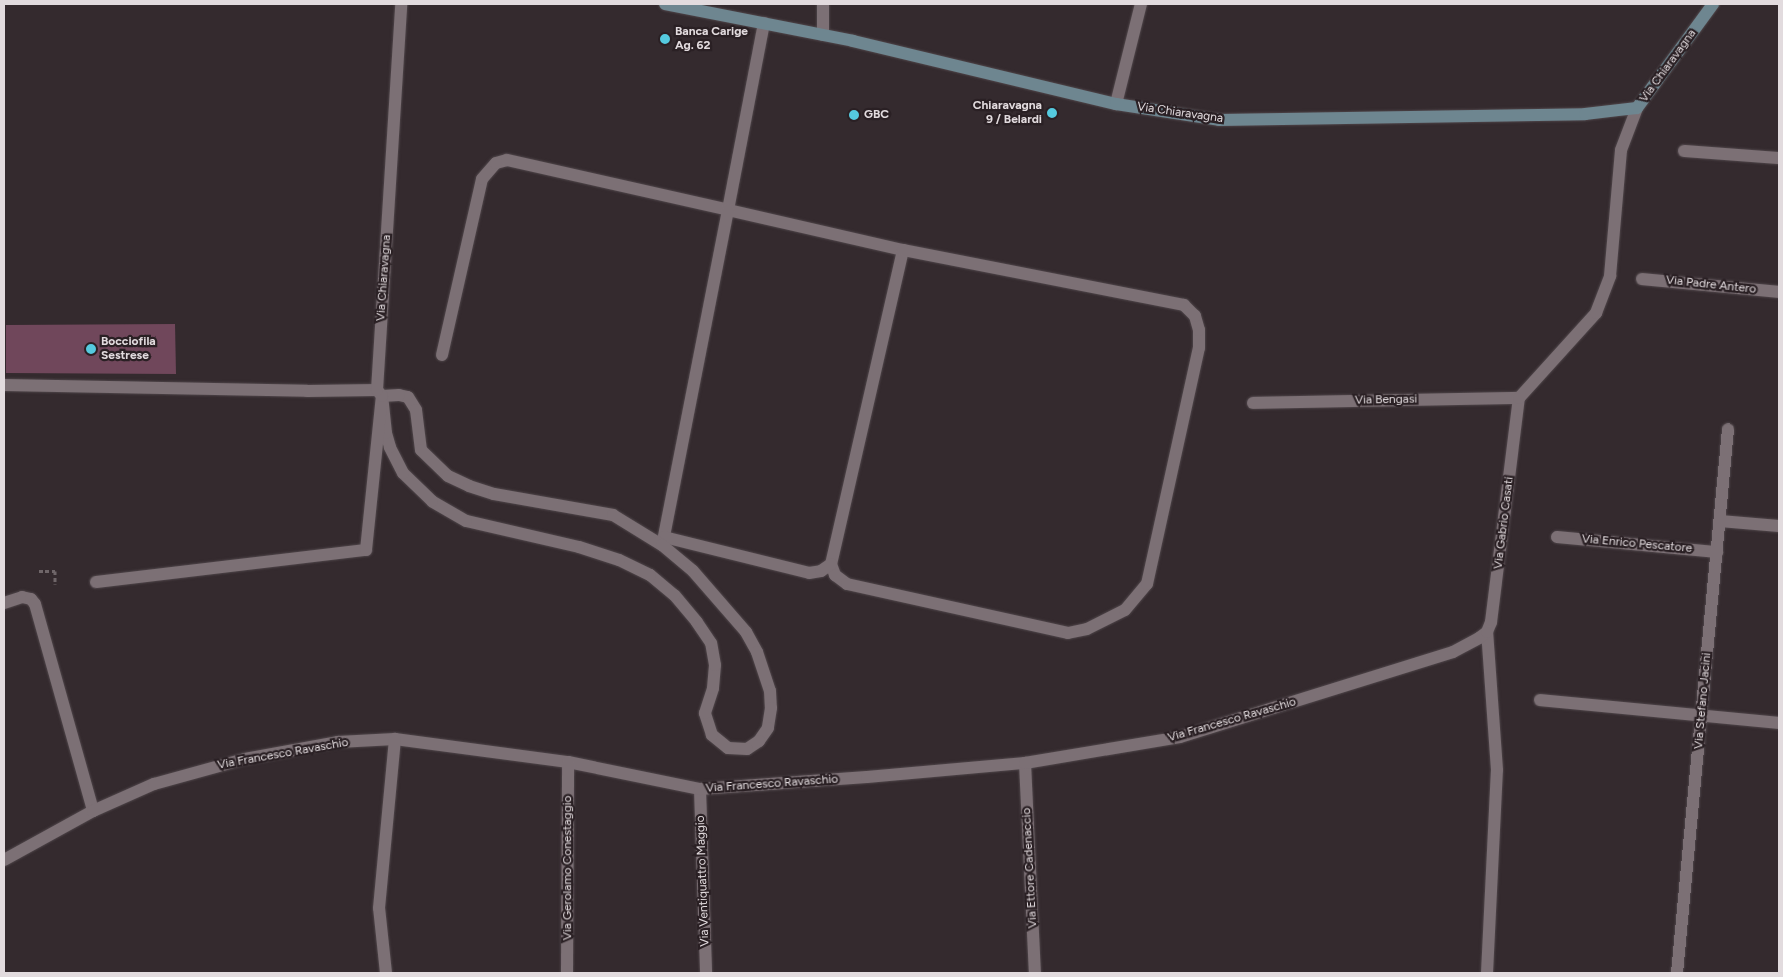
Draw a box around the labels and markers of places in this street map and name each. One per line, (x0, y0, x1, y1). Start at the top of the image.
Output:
place label: Banca Carige Ag. 62 (675, 25, 748, 53)
marker: Banca Carige Ag. 62 (659, 33, 671, 45)
place label: Chiaravagna 9 / Belardi (973, 99, 1042, 127)
marker: Chiaravagna 9 / Belardi (1046, 107, 1058, 119)
place label: GBC (864, 108, 889, 122)
marker: GBC (848, 109, 860, 121)
place label: Bocciofila Sestrese (101, 335, 156, 363)
marker: Bocciofila Sestrese (85, 343, 97, 355)

